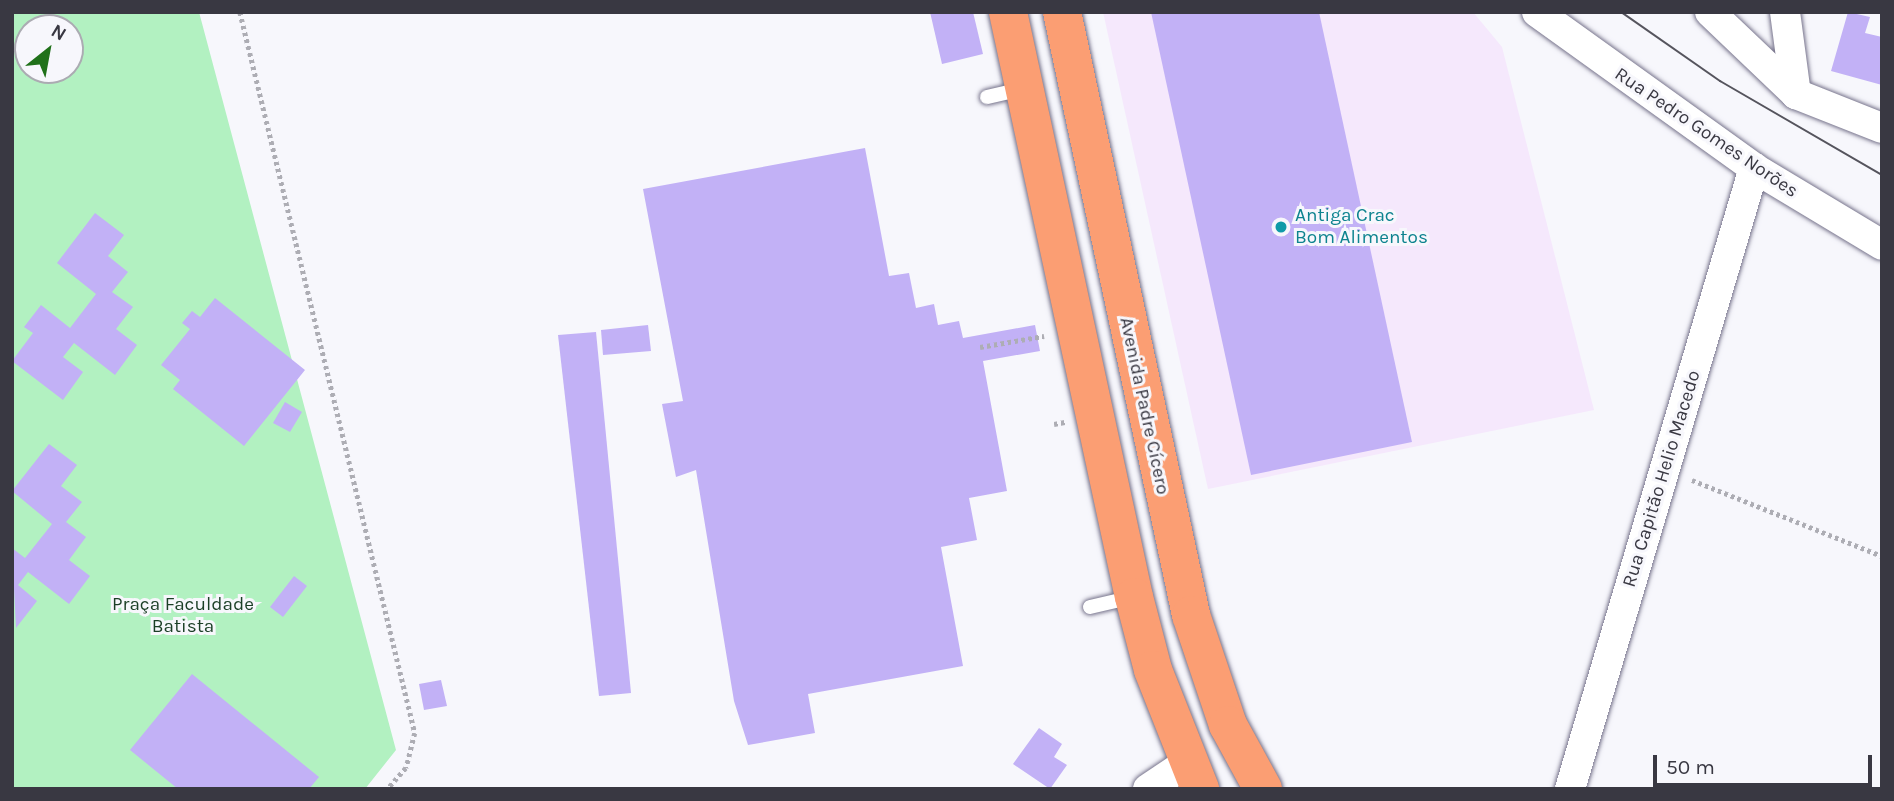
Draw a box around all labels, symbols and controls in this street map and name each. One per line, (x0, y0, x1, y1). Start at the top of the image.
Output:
north arrow (14, 14, 84, 84)
text: N (47, 20, 70, 46)
street label: Rua Pedro Gomes Norões (1610, 63, 1802, 203)
place label: Antiga Crac Bom Alimentos (1295, 205, 1428, 249)
marker: Antiga Crac Bom Alimentos (1273, 219, 1289, 235)
street label: Avenida Padre Cícero (1114, 315, 1174, 497)
street label: Rua Capitão Helio Macedo (1618, 368, 1706, 590)
park label: Praça Faculdade Batista (112, 594, 254, 638)
scale bar (1656, 742, 1875, 786)
text: 50 m (1666, 755, 1715, 779)

